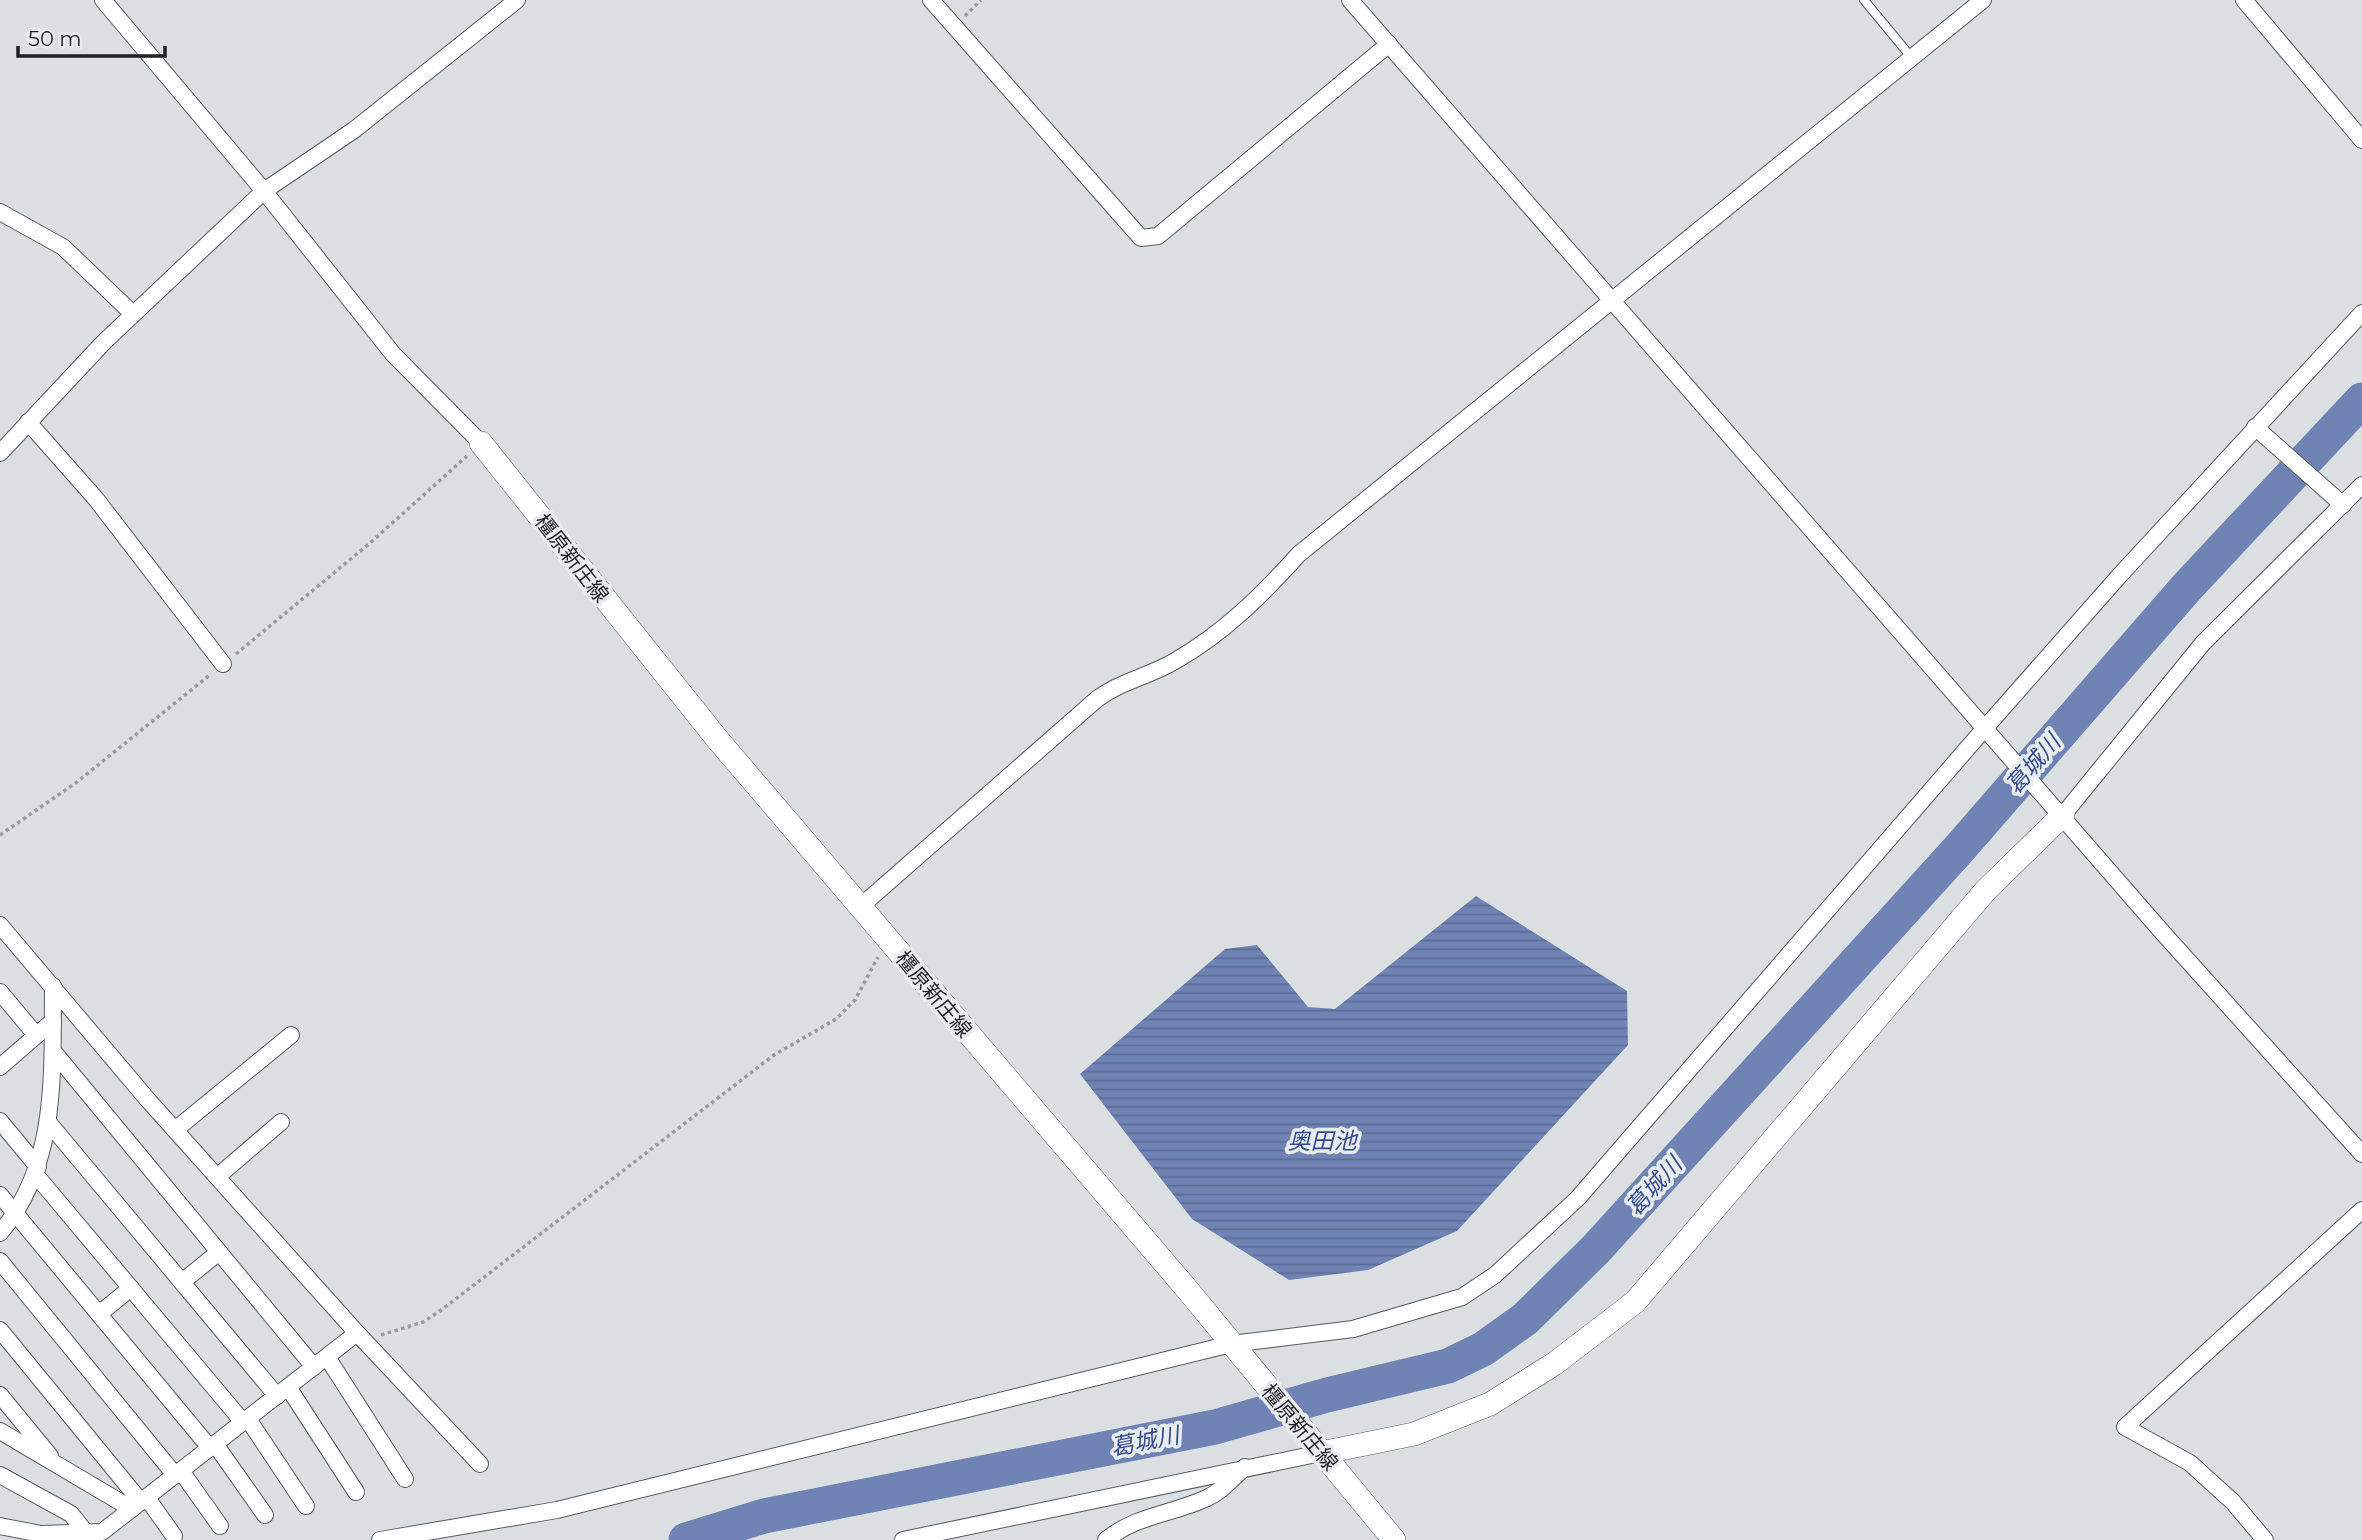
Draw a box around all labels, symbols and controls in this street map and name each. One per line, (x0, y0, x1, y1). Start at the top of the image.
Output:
scale bar (18, 14, 164, 58)
text: 50 m (28, 26, 82, 51)
street label: 橿原新庄線 (530, 509, 614, 607)
water label: 葛城川 (2000, 727, 2068, 799)
street label: 橿原新庄線 (891, 946, 977, 1042)
water label: 奥田池 (1288, 1127, 1359, 1155)
water label: 葛城川 (1621, 1149, 1689, 1221)
street label: 橿原新庄線 (1257, 1379, 1343, 1475)
water label: 葛城川 (1108, 1420, 1184, 1461)

